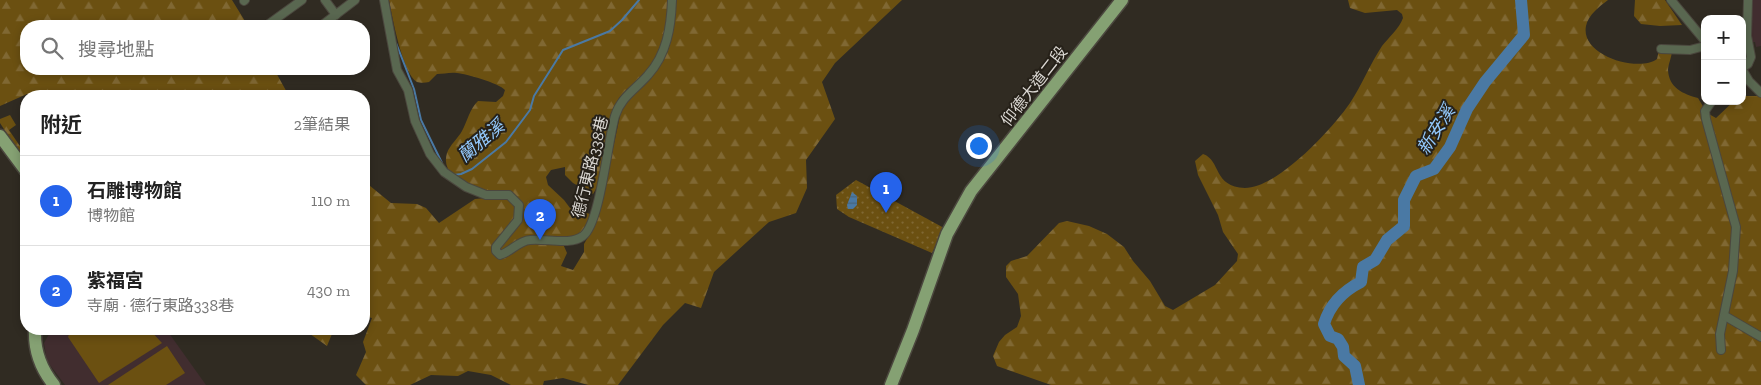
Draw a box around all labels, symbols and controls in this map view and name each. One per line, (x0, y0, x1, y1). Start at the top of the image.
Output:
map controls (1701, 15, 1746, 105)
button: + (1701, 15, 1746, 60)
search box (20, 20, 370, 75)
icon: search (38, 34, 66, 62)
text: 搜尋地點 (78, 38, 154, 61)
street label: 仰德大道二段 (997, 42, 1071, 130)
button: − (1701, 60, 1746, 105)
water label: 新安溪 (1412, 99, 1461, 159)
text: 附近 (40, 112, 82, 137)
water label: 蘭雅溪 (453, 113, 511, 167)
street label: 德行東路338巷 (568, 114, 612, 220)
text: 2筆結果 (294, 115, 350, 134)
your location (966, 133, 992, 159)
pin: 1 (870, 172, 902, 213)
text: 石雕博物館 (87, 179, 182, 202)
text: 1 (53, 191, 59, 210)
text: 110 m (311, 191, 350, 210)
pin: 2 (524, 199, 556, 240)
text: 博物館 (87, 206, 135, 225)
text: 紫福宮 (87, 269, 144, 292)
text: 2 (52, 281, 60, 300)
text: 430 m (307, 281, 350, 300)
text: 寺廟 · 德行東路338巷 (87, 296, 234, 315)

